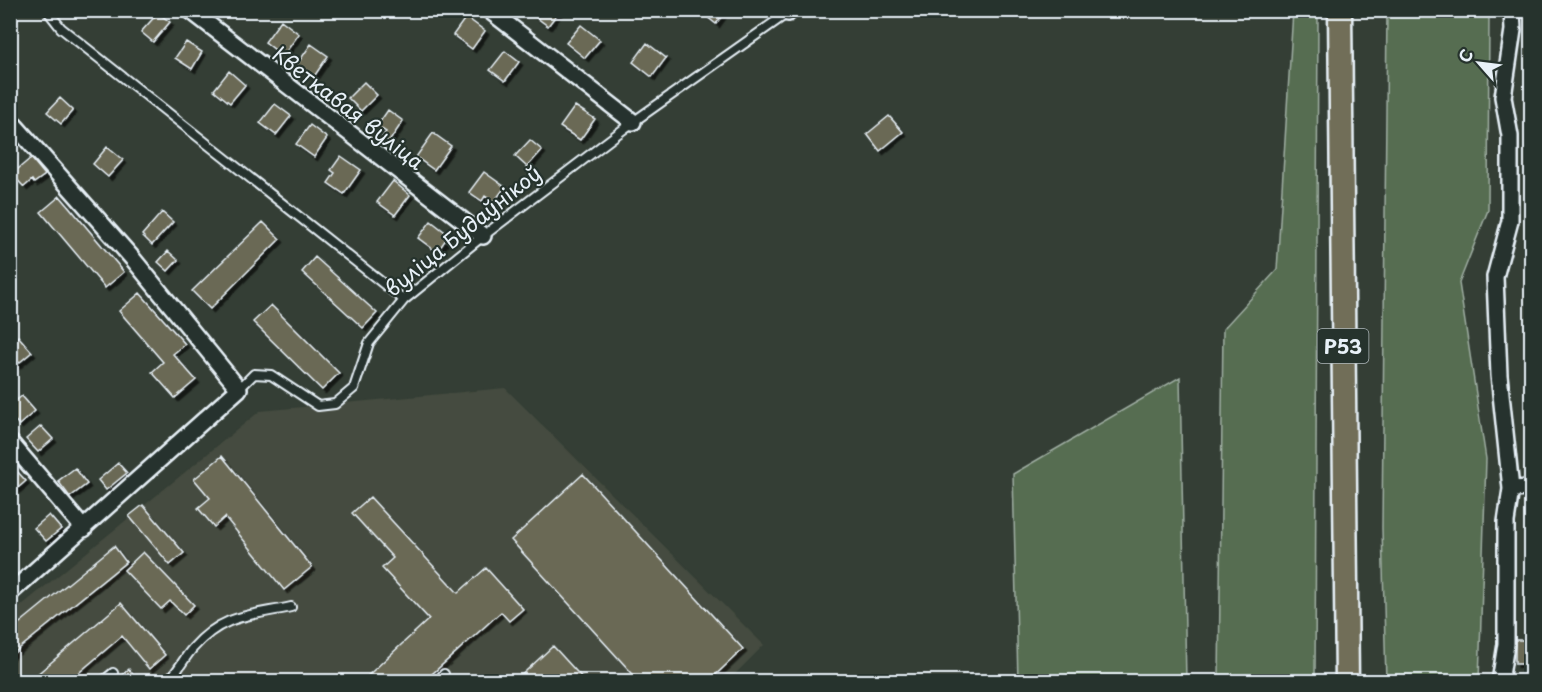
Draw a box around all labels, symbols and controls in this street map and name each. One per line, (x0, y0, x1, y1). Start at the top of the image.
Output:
north arrow (1449, 33, 1509, 93)
street label: Кветкавая вуліца (266, 37, 432, 177)
text: С (1451, 45, 1478, 66)
street label: вуліца Будаўнікоў (377, 157, 547, 303)
road number: Р53 (1318, 329, 1368, 363)

